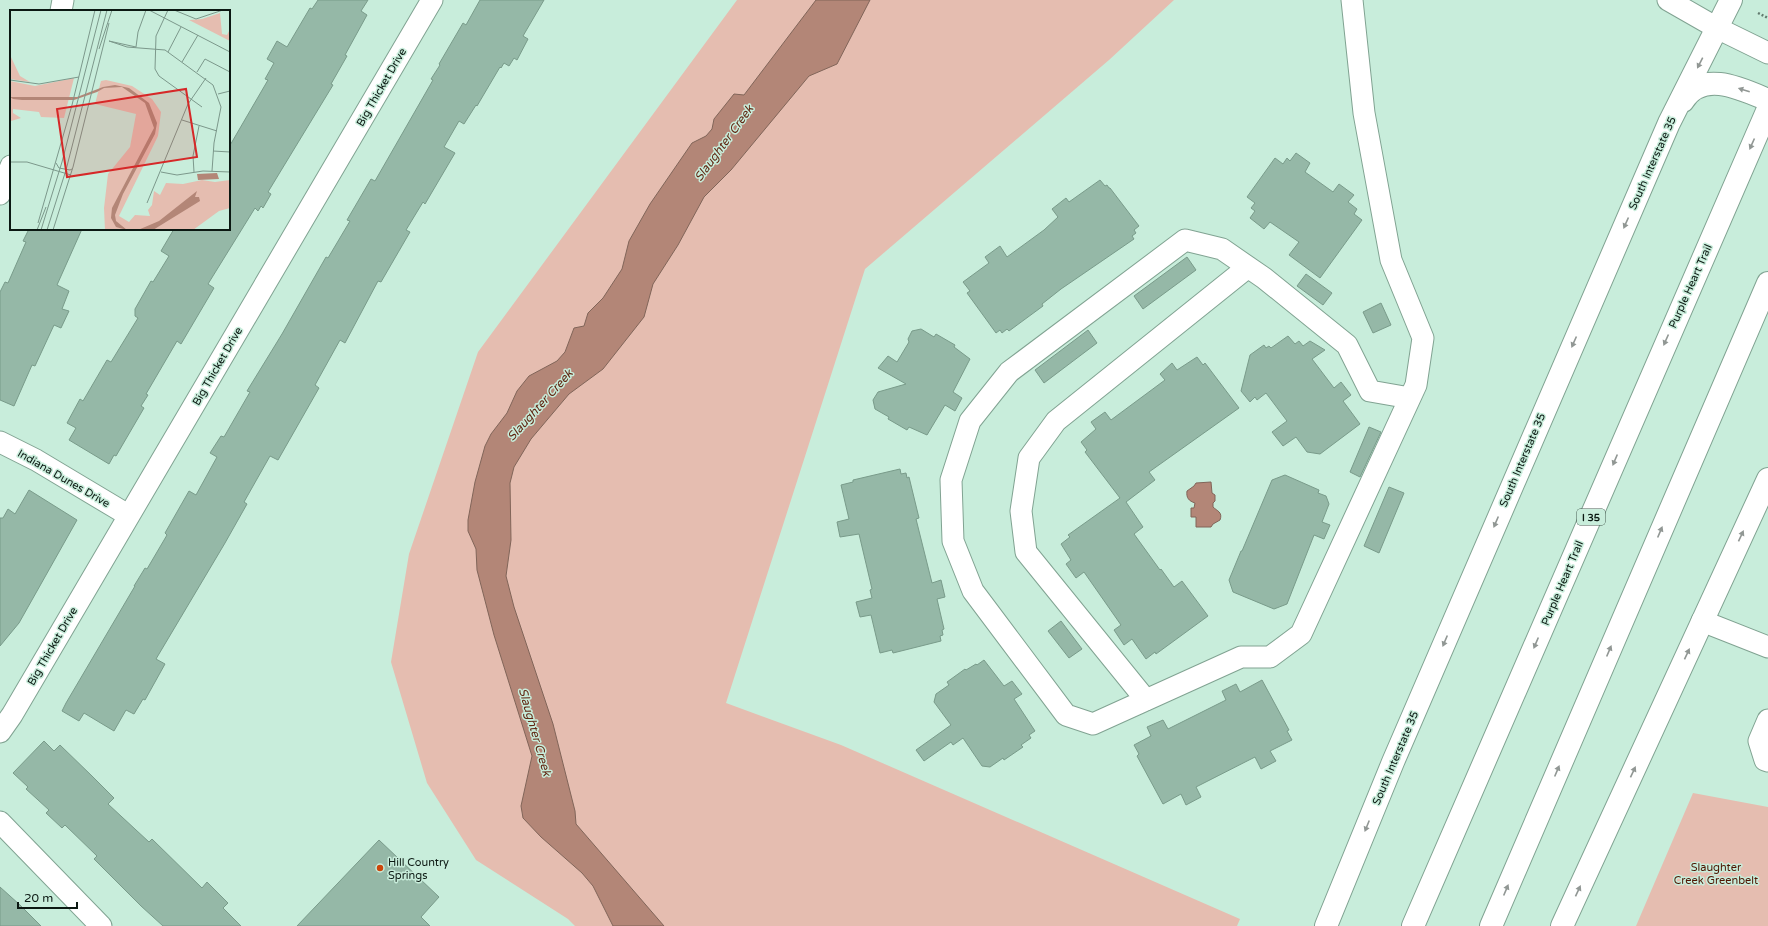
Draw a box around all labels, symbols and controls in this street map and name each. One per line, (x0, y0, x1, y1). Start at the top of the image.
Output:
inset map (10, 10, 230, 230)
street label: Big Thicket Drive (354, 46, 409, 129)
one-way arrow (1697, 57, 1703, 68)
one-way arrow (1737, 87, 1749, 93)
water label: Slaughter Creek (692, 101, 757, 184)
street label: South Interstate 35 (1626, 115, 1679, 212)
one-way arrow (1749, 139, 1755, 151)
one-way arrow (1622, 218, 1628, 230)
street label: Purple Heart Trail (1666, 242, 1715, 330)
street label: Big Thicket Drive (190, 325, 245, 408)
one-way arrow (1663, 335, 1669, 347)
one-way arrow (1570, 337, 1576, 349)
water label: Slaughter Creek (504, 365, 577, 443)
street label: South Interstate 35 (1497, 411, 1548, 509)
street label: Indiana Dunes Drive (15, 447, 112, 510)
one-way arrow (1612, 454, 1618, 465)
road number: I 35 (1577, 509, 1605, 525)
one-way arrow (1493, 516, 1499, 527)
one-way arrow (1657, 526, 1663, 537)
one-way arrow (1739, 530, 1745, 542)
street label: Purple Heart Trail (1539, 539, 1586, 628)
street label: Big Thicket Drive (25, 605, 80, 688)
one-way arrow (1442, 636, 1448, 647)
one-way arrow (1533, 638, 1539, 649)
one-way arrow (1606, 645, 1612, 657)
one-way arrow (1684, 649, 1690, 660)
water label: Slaughter Creek (516, 686, 555, 779)
street label: South Interstate 35 (1370, 709, 1421, 807)
one-way arrow (1555, 764, 1561, 776)
one-way arrow (1630, 767, 1636, 778)
one-way arrow (1364, 820, 1370, 831)
place label: Hill Country Springs (388, 856, 449, 882)
park label: Slaughter Creek Greenbelt (1674, 861, 1758, 887)
marker: Hill Country Springs (375, 863, 385, 873)
scale bar (18, 884, 77, 910)
one-way arrow (1576, 884, 1582, 896)
one-way arrow (1503, 885, 1509, 896)
text: 20 m (24, 891, 53, 905)

